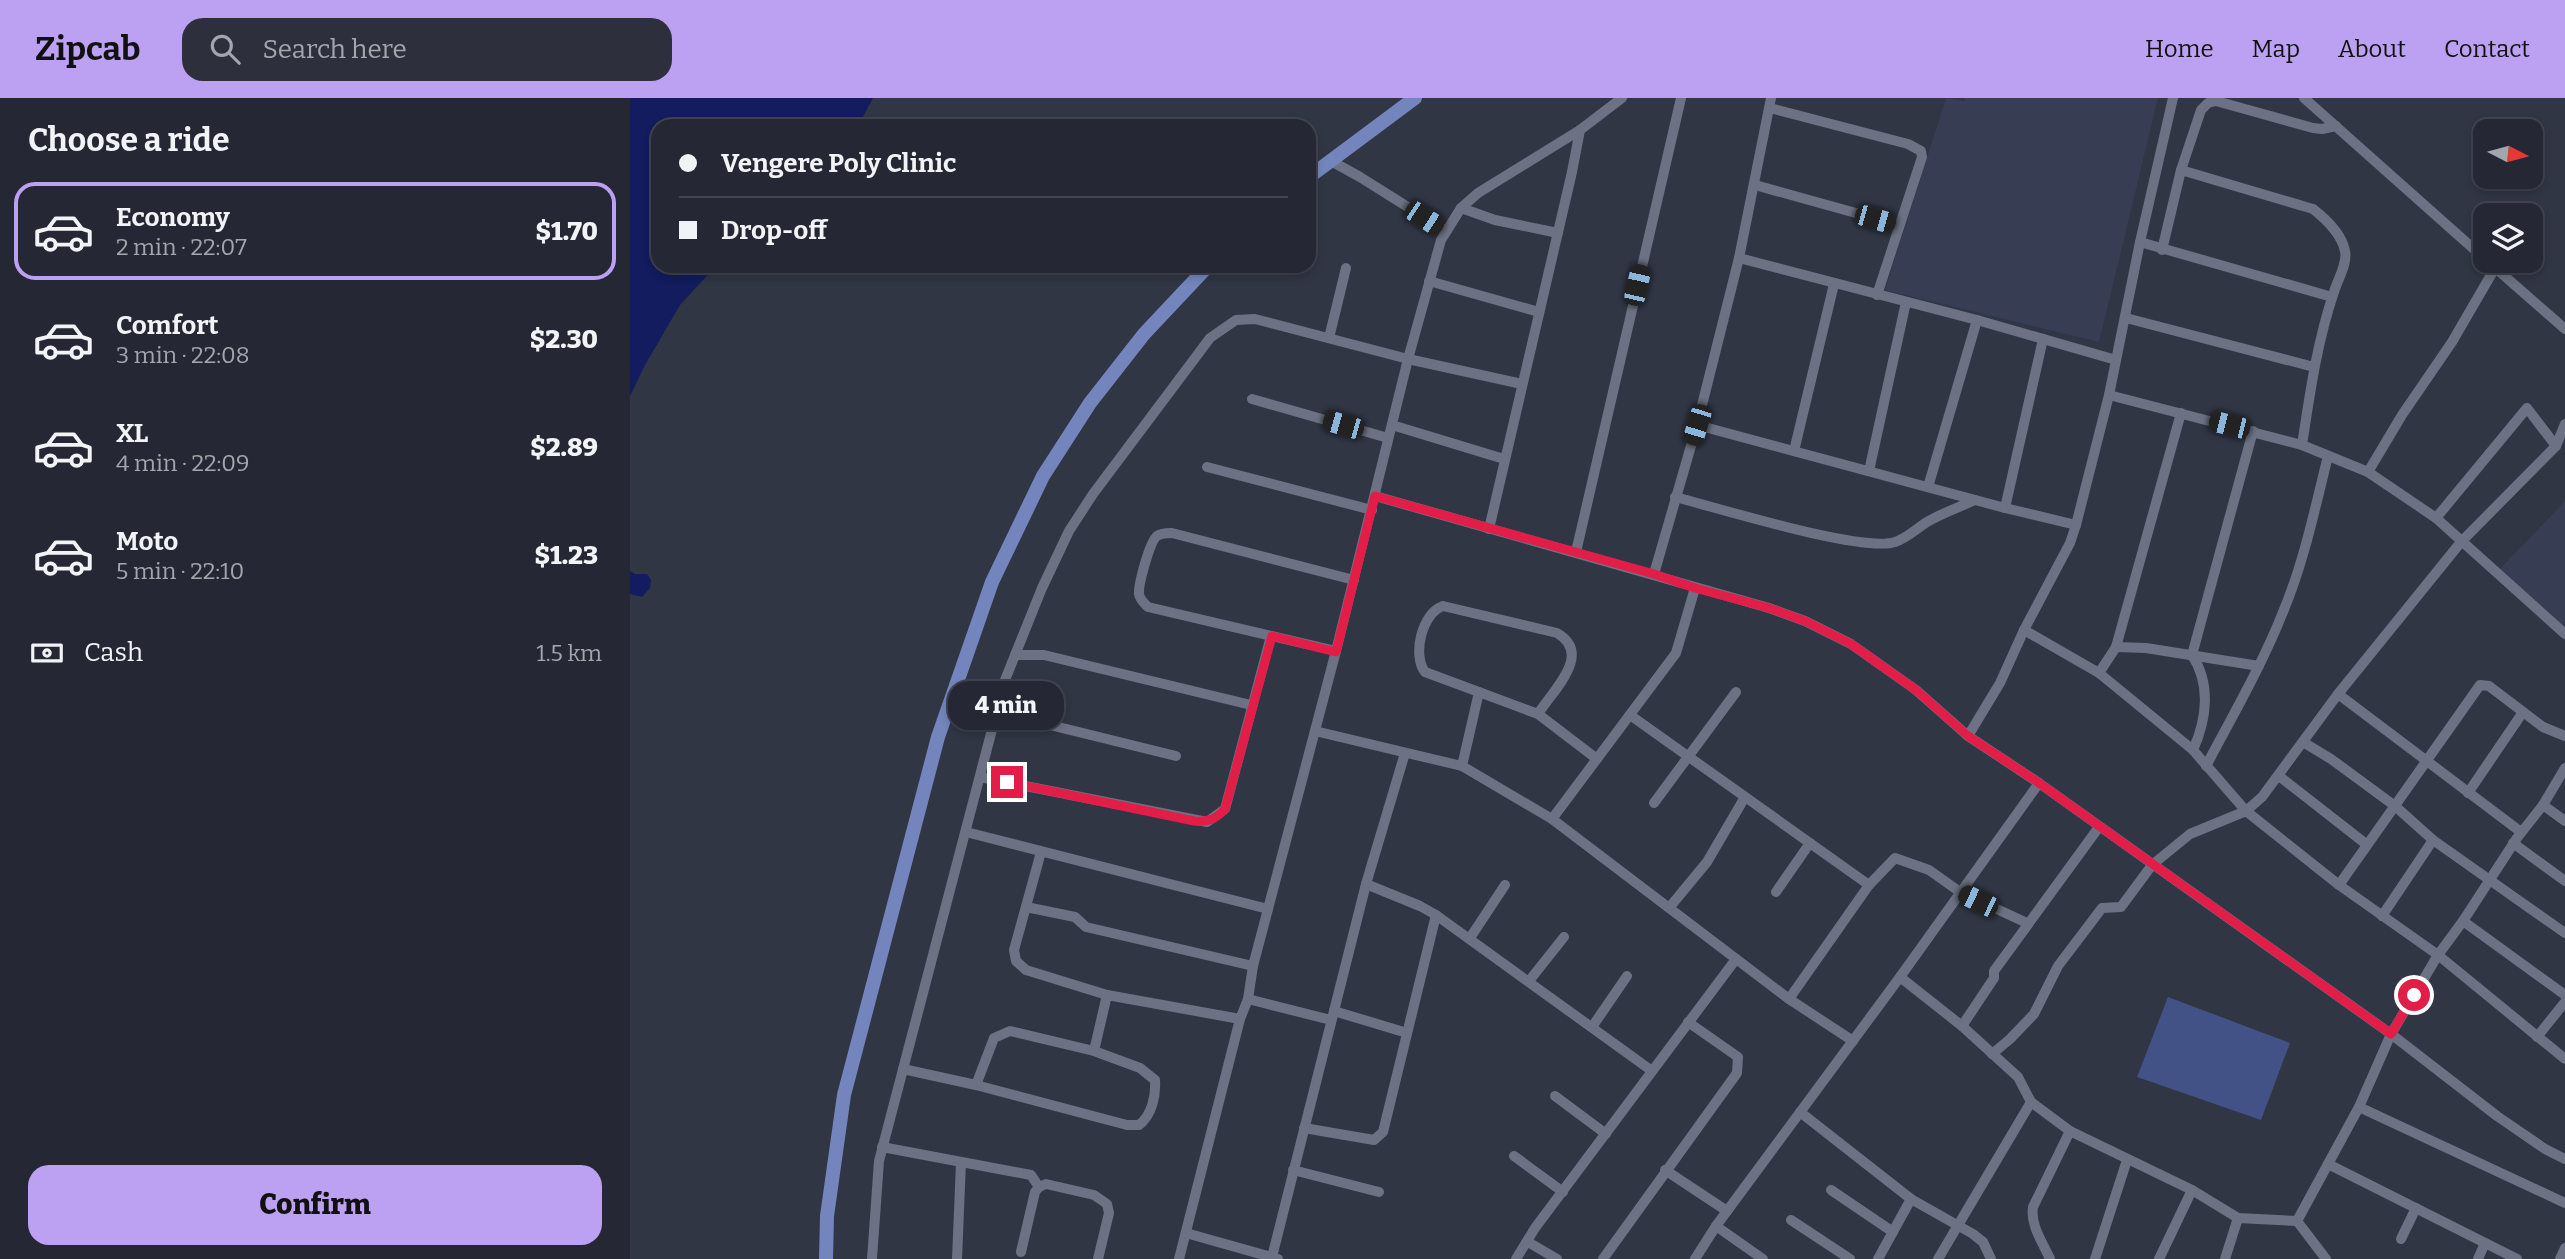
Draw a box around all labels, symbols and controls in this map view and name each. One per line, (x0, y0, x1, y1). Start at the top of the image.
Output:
search box (182, 18, 672, 81)
text: Zipcab (35, 29, 140, 69)
icon: search (206, 30, 244, 68)
text: Search here (262, 34, 407, 65)
text: Home (2145, 35, 2214, 63)
text: Map (2252, 35, 2300, 63)
text: About (2338, 35, 2406, 63)
text: Contact (2444, 35, 2530, 63)
north arrow (2473, 119, 2543, 189)
map controls (2473, 119, 2543, 273)
text: Choose a ride (28, 121, 229, 159)
text: Vengere Poly Clinic (721, 148, 956, 179)
car (1401, 198, 1448, 238)
icon: car (32, 200, 95, 263)
text: Economy (116, 202, 230, 233)
car (1852, 203, 1899, 235)
button: layers (2473, 203, 2543, 273)
text: Drop-off (721, 215, 827, 246)
text: $1.70 (536, 216, 598, 247)
text: 2 min · 22:07 (116, 233, 247, 261)
car (1623, 262, 1652, 308)
icon: car (32, 308, 95, 371)
text: Comfort (116, 310, 219, 341)
text: $2.30 (530, 324, 598, 355)
text: 3 min · 22:08 (116, 341, 250, 369)
car (1681, 402, 1714, 448)
car (1320, 409, 1367, 441)
car (2207, 410, 2252, 440)
icon: car (32, 416, 95, 479)
text: XL (116, 418, 148, 449)
text: $2.89 (530, 432, 598, 463)
text: 4 min · 22:09 (116, 449, 250, 477)
icon: car (32, 524, 95, 587)
text: Moto (116, 526, 178, 557)
text: $1.23 (534, 540, 598, 571)
text: 5 min · 22:10 (116, 557, 244, 585)
icon: cash (28, 634, 66, 672)
text: Cash (84, 637, 143, 668)
text: 1.5 km (536, 639, 602, 667)
callout: 4 min (949, 680, 1065, 730)
text: 4 min (975, 691, 1037, 719)
route end (991, 766, 1023, 798)
car (1955, 882, 2002, 920)
route start (2398, 979, 2430, 1011)
button: Confirm (28, 1165, 602, 1245)

